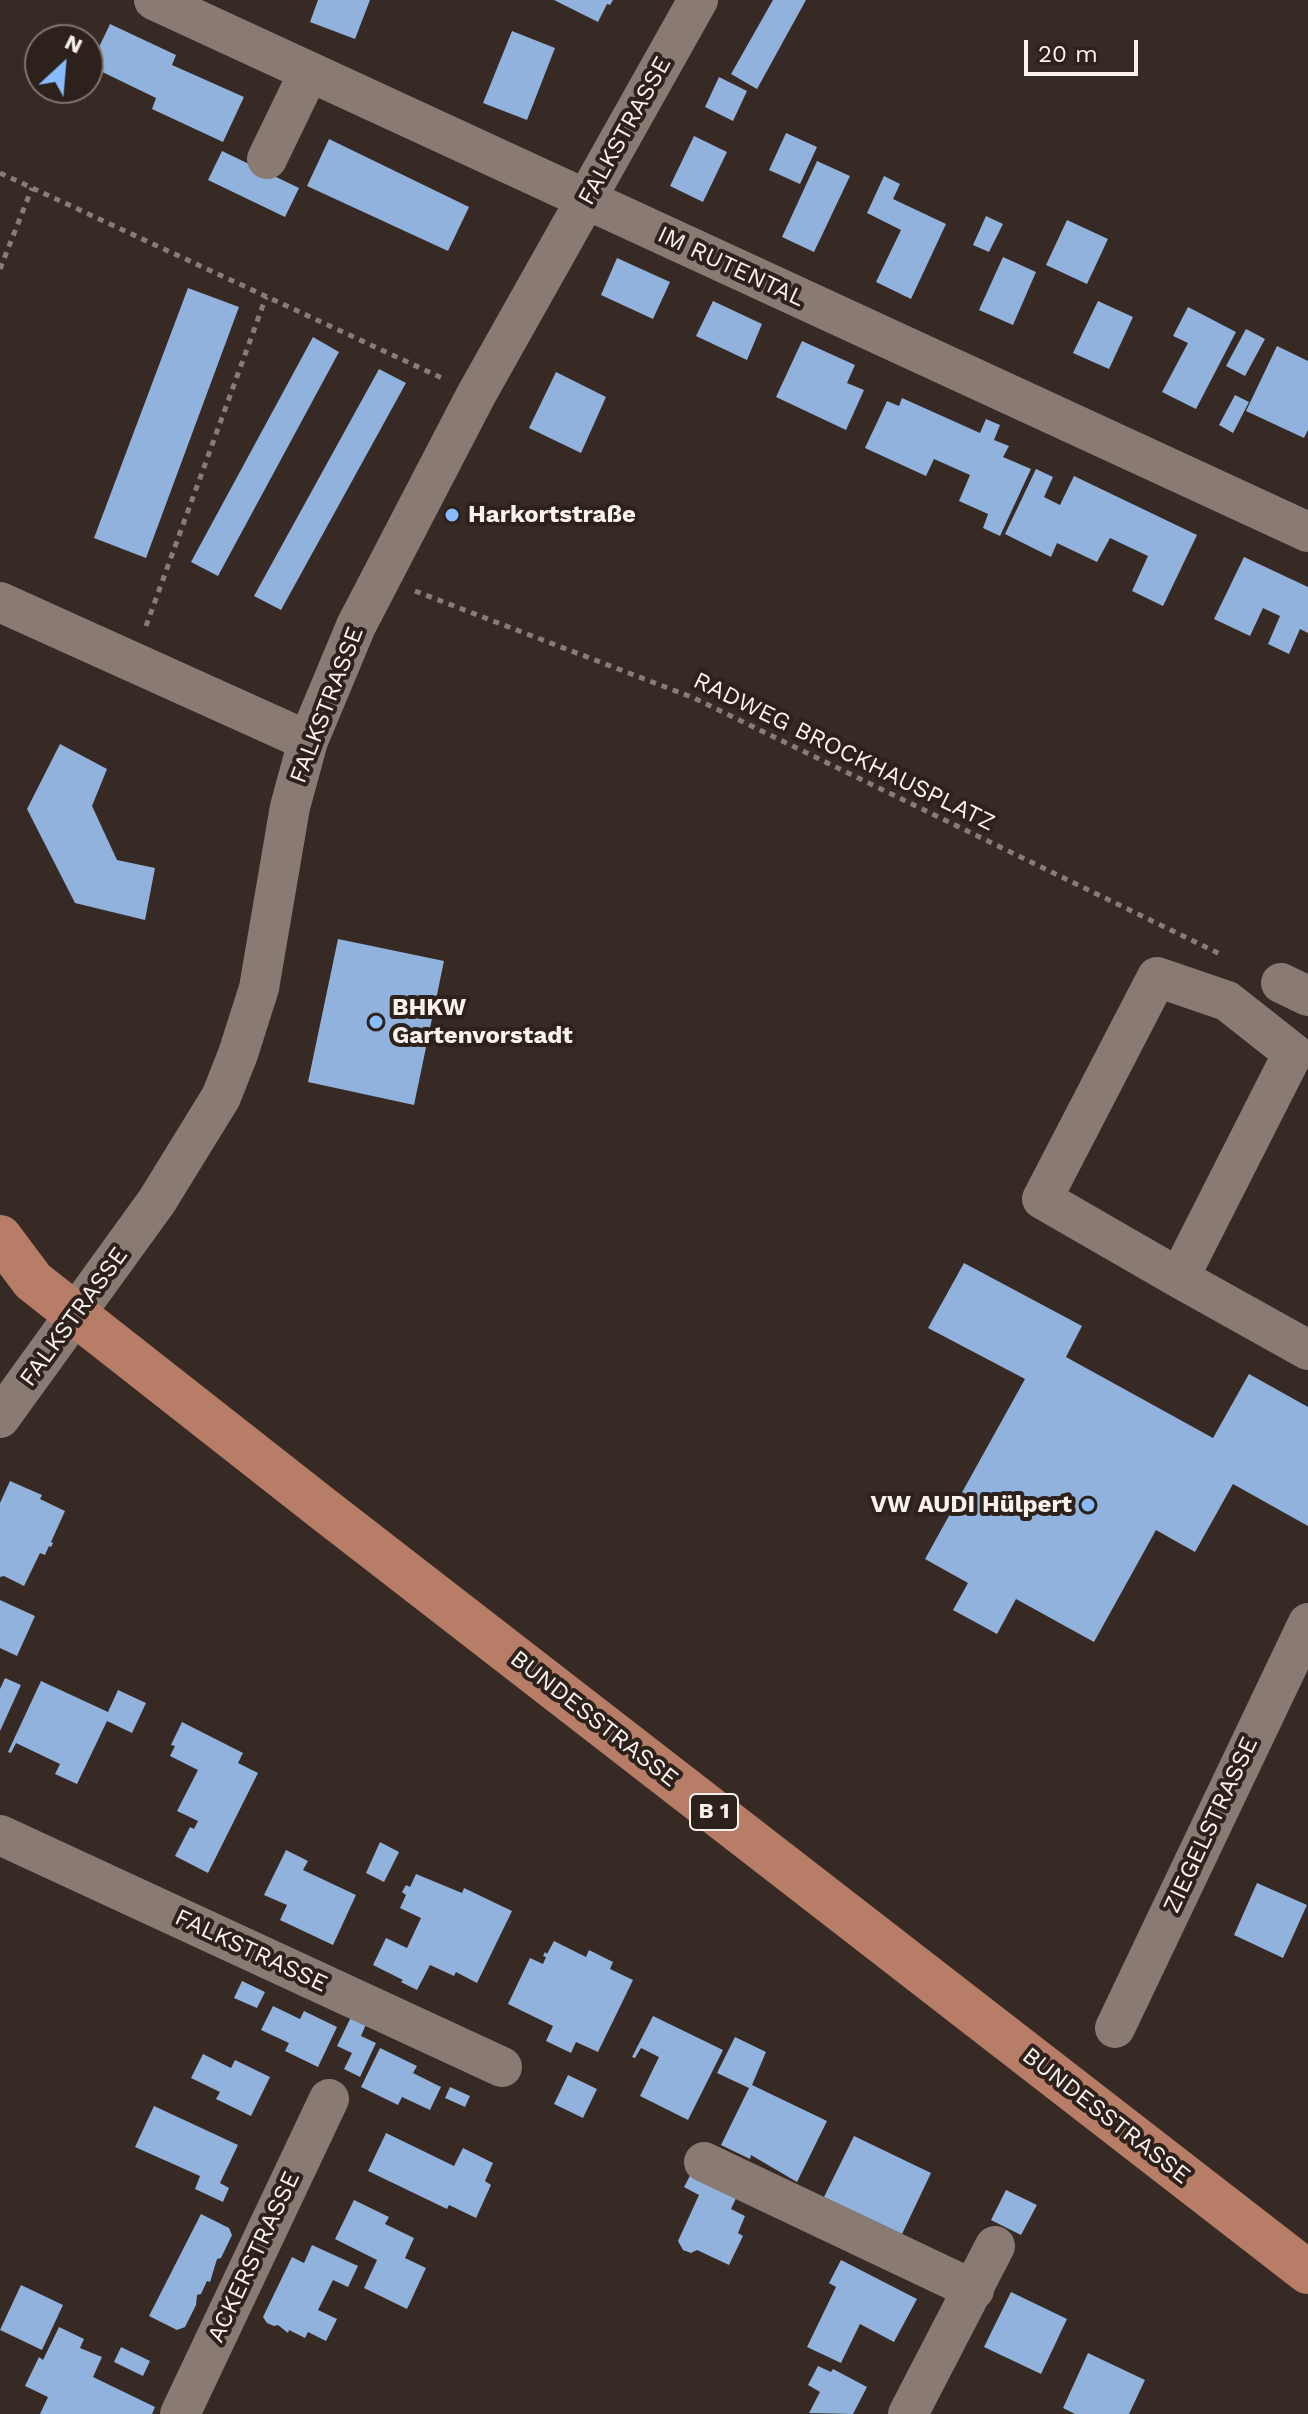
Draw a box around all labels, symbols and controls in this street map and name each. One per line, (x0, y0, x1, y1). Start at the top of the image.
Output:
north arrow (24, 24, 104, 104)
scale bar (1028, 24, 1142, 74)
text: N (61, 29, 87, 59)
text: 20 m (1038, 40, 1098, 68)
street label: FALKSTRASSE (572, 52, 678, 210)
street label: IM RUTENTAL (653, 220, 809, 314)
place label: Harkortstraße (468, 501, 636, 529)
marker: Harkortstraße (443, 506, 461, 524)
street label: FALKSTRASSE (284, 623, 370, 787)
street label: RADWEG BROCKHAUSPLATZ (689, 666, 999, 838)
place label: BHKW Gartenvorstadt (392, 994, 573, 1050)
marker: BHKW Gartenvorstadt (367, 1013, 385, 1031)
street label: FALKSTRASSE (14, 1242, 134, 1392)
place label: VW AUDI Hülpert (871, 1491, 1072, 1519)
marker: VW AUDI Hülpert (1079, 1496, 1097, 1514)
street label: BUNDESSTRASSE (504, 1645, 684, 1793)
street label: ZIEGELSTRASSE (1158, 1732, 1264, 1918)
road number: B 1 (690, 1794, 738, 1830)
street label: FALKSTRASSE (170, 1903, 332, 1999)
street label: BUNDESSTRASSE (1016, 2042, 1196, 2190)
street label: ACKERSTRASSE (202, 2167, 306, 2347)

